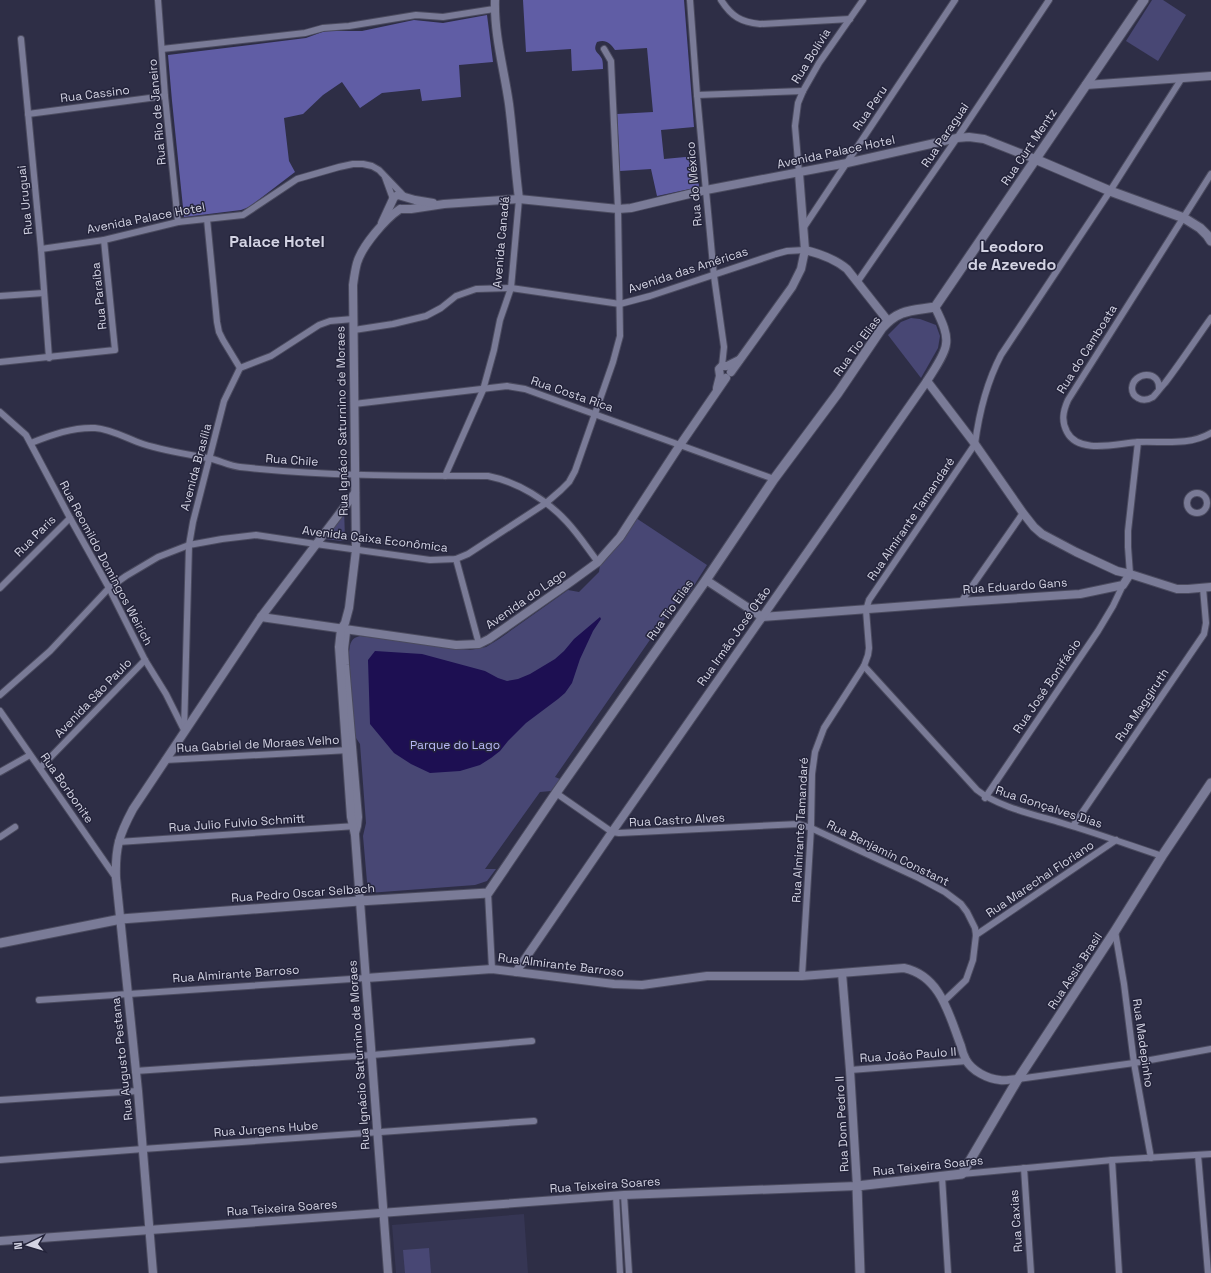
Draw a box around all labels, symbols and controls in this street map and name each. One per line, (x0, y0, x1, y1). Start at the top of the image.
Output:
street label: Rua Bolívia (788, 25, 834, 87)
street label: Rua Rio de Janeiro (144, 58, 170, 166)
street label: Rua Cassino (59, 82, 131, 106)
street label: Rua Peru (849, 82, 891, 134)
street label: Rua Paraguai (917, 99, 973, 170)
street label: Rua Curt Mentz (997, 105, 1061, 189)
street label: Avenida Palace Hotel (776, 132, 896, 172)
street label: Rua do México (682, 141, 706, 227)
street label: Rua Uruguai (13, 164, 37, 235)
street label: Avenida Canadá (489, 195, 513, 289)
street label: Avenida Palace Hotel (86, 199, 206, 237)
district label: Palace Hotel (229, 231, 325, 252)
district label: Leodoro de Azevedo (968, 236, 1056, 275)
street label: Avenida das Américas (626, 243, 750, 297)
street label: Rua Paraíba (87, 261, 110, 330)
street label: Rua do Camboata (1053, 301, 1121, 397)
street label: Rua Tio Elias (830, 313, 884, 379)
street label: Rua Ignácio Saturnino de Moraes (332, 326, 352, 516)
street label: Rua Costa Rica (529, 372, 615, 416)
street label: Avenida Brasília (177, 421, 215, 512)
street label: Rua Chile (265, 450, 319, 470)
street label: Rua Almirante Tamandaré (864, 454, 958, 584)
street label: Rua Reomildo Domingos Weirich (56, 478, 156, 648)
street label: Rua Paris (11, 512, 59, 560)
street label: Avenida Caixa Econômica (301, 522, 449, 556)
street label: Avenida do Lago (482, 565, 570, 633)
street label: Rua Eduardo Gans (962, 574, 1068, 598)
street label: Rua Tio Elias (643, 576, 697, 644)
street label: Rua Irmão José Otão (694, 583, 774, 689)
street label: Rua José Bonifácio (1009, 636, 1085, 736)
street label: Avenida São Paulo (51, 655, 135, 741)
street label: Rua Maggiruth (1112, 665, 1172, 745)
street label: Rua Gabriel de Moraes Velho (176, 732, 340, 756)
park label: Parque do Lago (410, 737, 500, 753)
street label: Rua Borbonite (37, 750, 97, 826)
street label: Rua Almirante Tamandaré (788, 757, 812, 903)
street label: Rua Gonçalves Dias (994, 782, 1104, 832)
street label: Rua Castro Alves (629, 809, 725, 831)
street label: Rua Julio Fulvio Schmitt (168, 810, 306, 836)
street label: Rua Benjamin Constant (824, 816, 952, 890)
street label: Rua Marechal Floriano (983, 837, 1097, 921)
street label: Rua Pedro Oscar Selbach (231, 880, 375, 906)
street label: Rua Assis Brasil (1044, 929, 1106, 1013)
street label: Rua Almirante Barroso (497, 949, 625, 981)
street label: Rua Ignácio Saturnino de Moraes (344, 960, 374, 1150)
street label: Rua Almirante Barroso (172, 962, 300, 986)
street label: Rua Augusto Pestana (108, 997, 136, 1121)
street label: Rua Madepinho (1129, 997, 1157, 1089)
street label: Rua João Paulo II (859, 1044, 957, 1066)
street label: Rua Dom Pedro II (831, 1076, 853, 1172)
street label: Rua Jurgens Hube (213, 1117, 319, 1141)
street label: Rua Teixeira Soares (872, 1152, 984, 1180)
street label: Rua Teixeira Soares (549, 1173, 661, 1197)
street label: Rua Caxias (1006, 1189, 1026, 1253)
street label: Rua Teixeira Soares (226, 1196, 338, 1220)
north arrow (8, 1225, 48, 1265)
text: N (11, 1242, 25, 1250)

